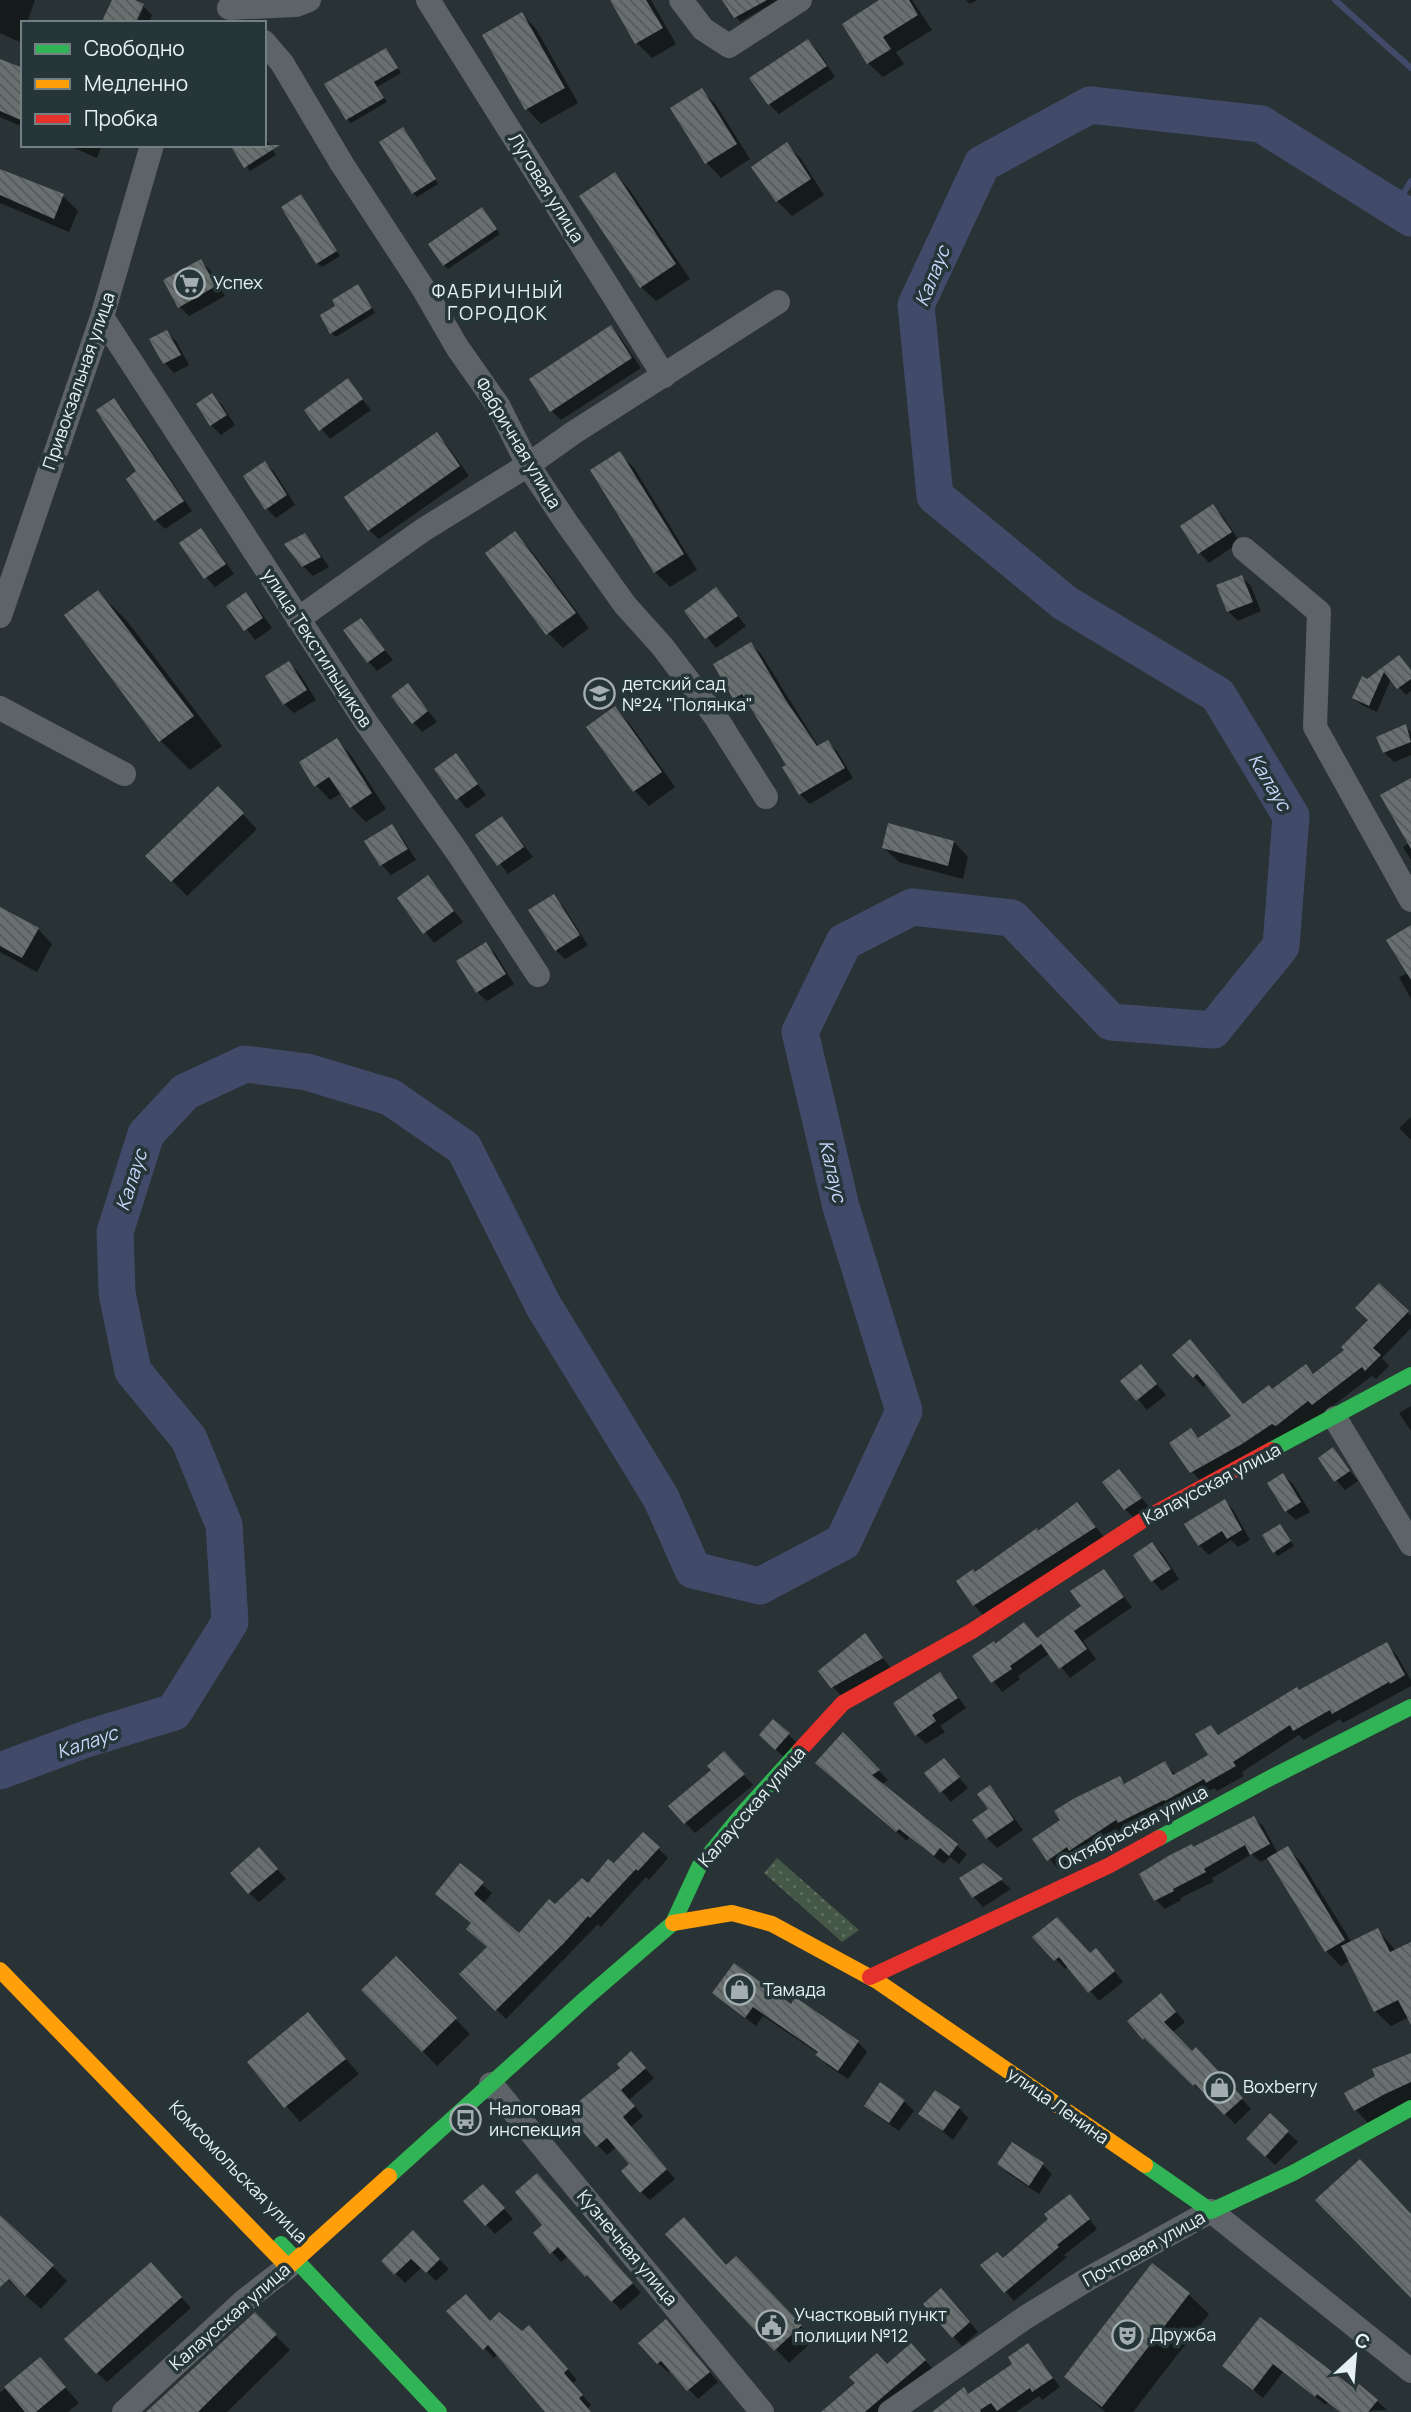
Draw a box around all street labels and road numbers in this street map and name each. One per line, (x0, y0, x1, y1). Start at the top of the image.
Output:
street label: Луговая улица (504, 128, 590, 247)
street label: Привокзальная улица (36, 289, 120, 473)
street label: Фабричная улица (470, 372, 568, 513)
street label: улица Текстильщиков (257, 563, 379, 732)
street label: Калаусская улица (1139, 1437, 1285, 1530)
street label: Калаусская улица (692, 1741, 810, 1872)
street label: Октябрьская улица (1054, 1779, 1211, 1875)
street label: улица Ленина (1003, 2061, 1114, 2149)
street label: Комсомольская улица (164, 2095, 313, 2248)
street label: Кузнечная улица (572, 2184, 683, 2310)
street label: Почтовая улица (1078, 2205, 1209, 2292)
street label: Калаусская улица (164, 2257, 295, 2375)

